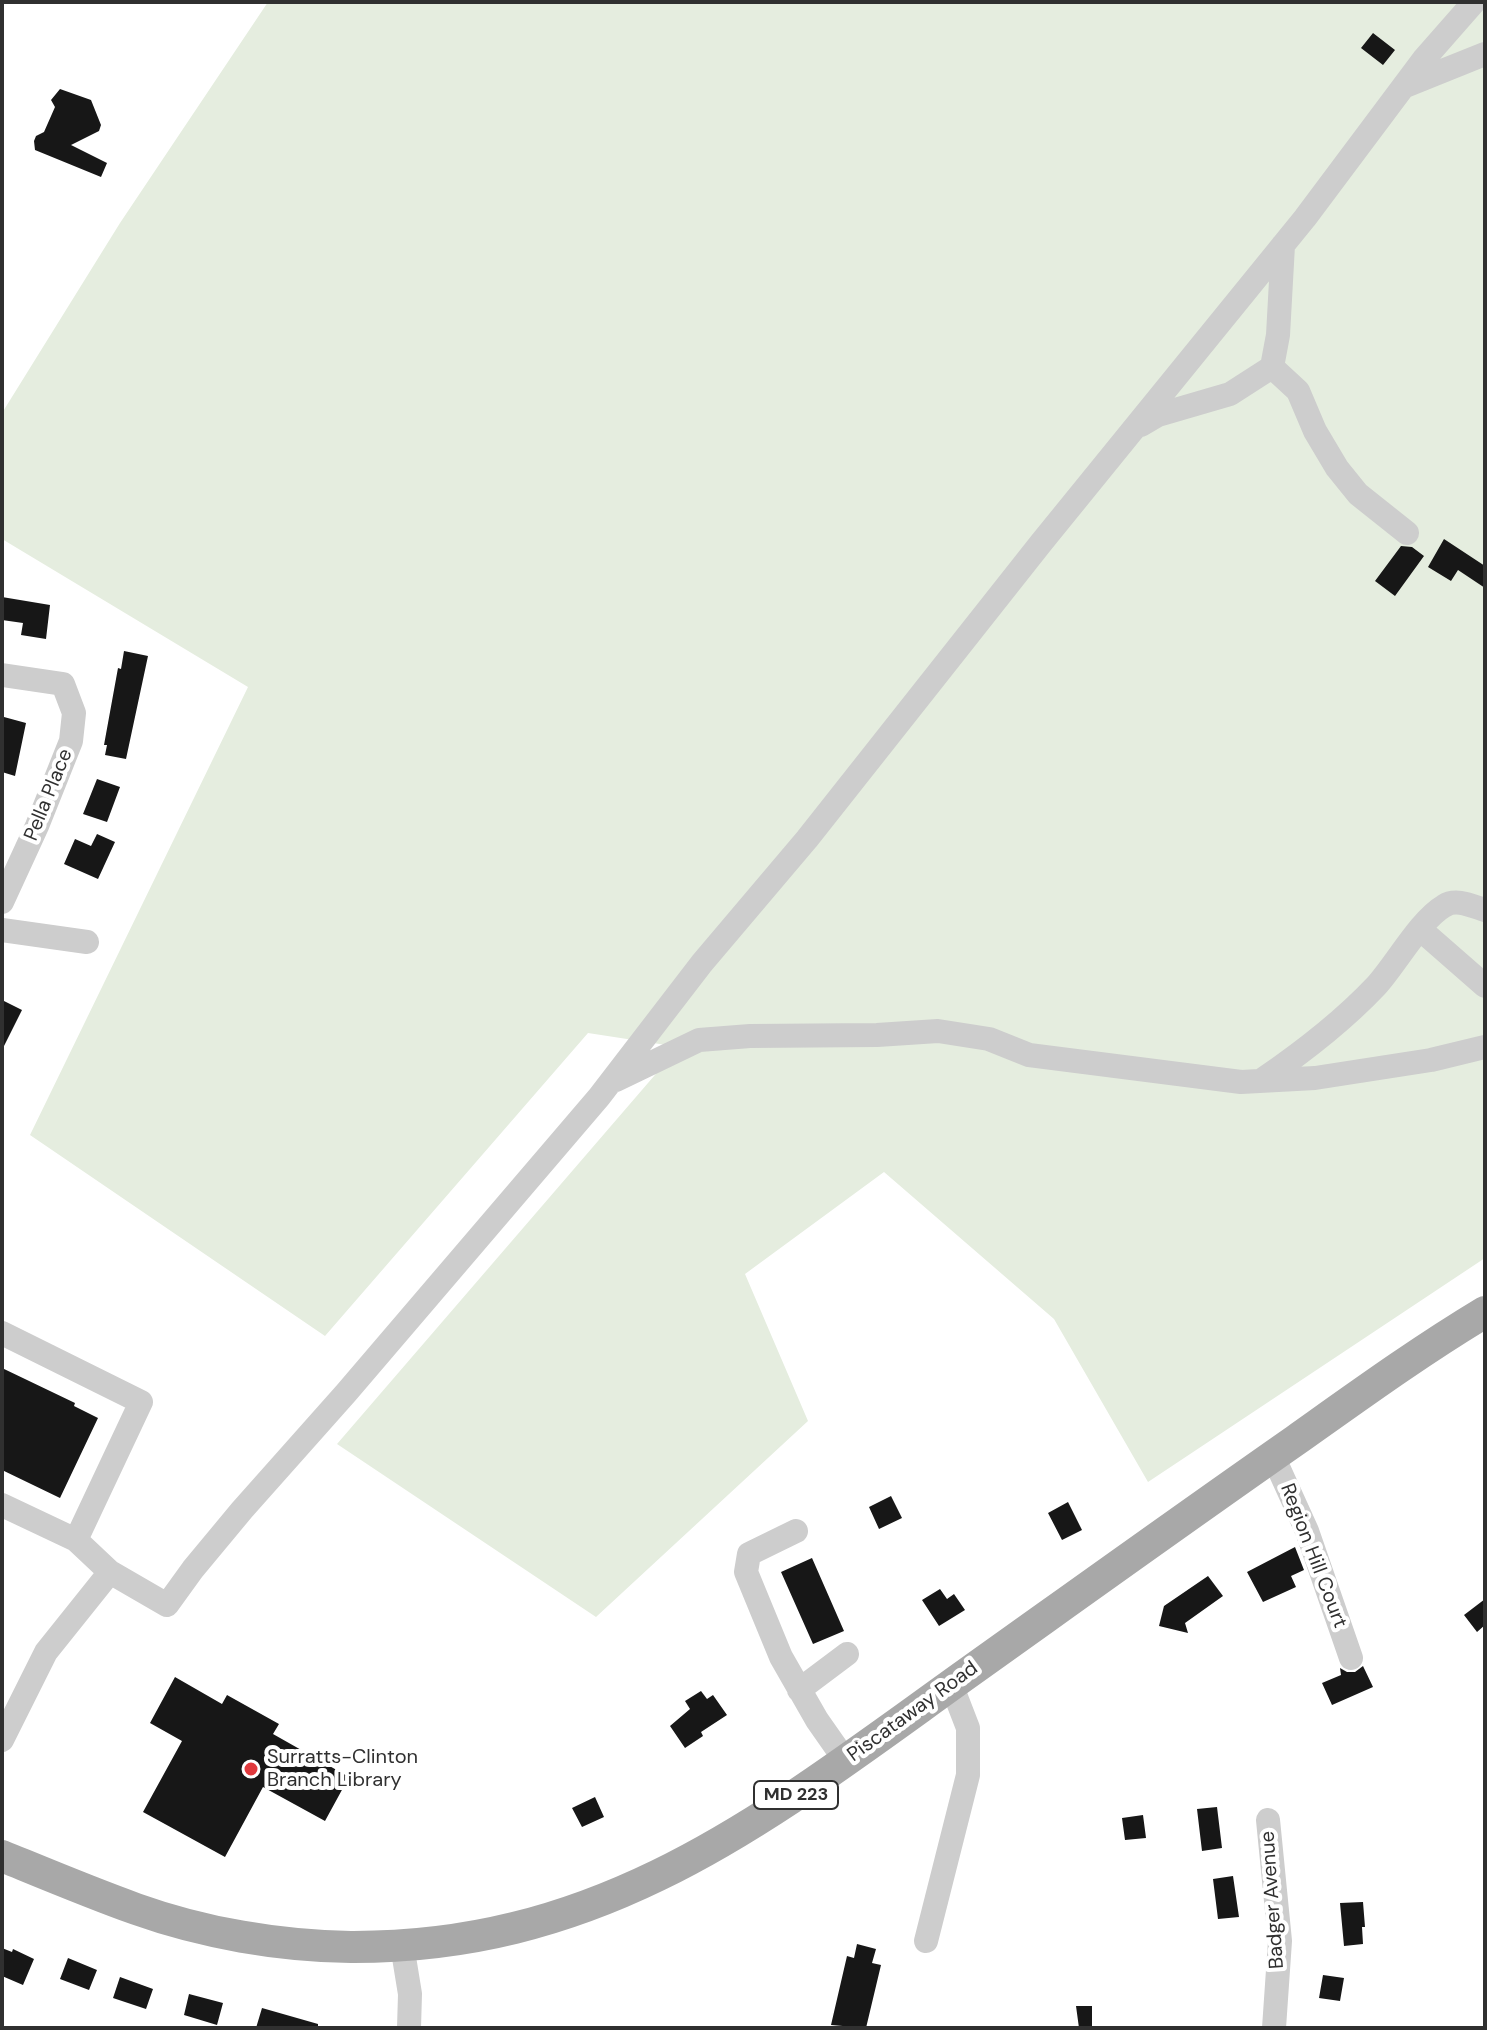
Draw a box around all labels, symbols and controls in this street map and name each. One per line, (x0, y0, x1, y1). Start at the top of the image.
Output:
street label: Pella Place (20, 745, 78, 845)
street label: Region Hill Court (1274, 1480, 1352, 1632)
street label: Piscataway Road (843, 1657, 983, 1767)
place label: Surratts-Clinton Branch Library (267, 1746, 418, 1793)
marker: Surratts-Clinton Branch Library (242, 1760, 260, 1778)
road number: MD 223 (754, 1781, 838, 1809)
street label: Badger Avenue (1256, 1830, 1290, 1970)

